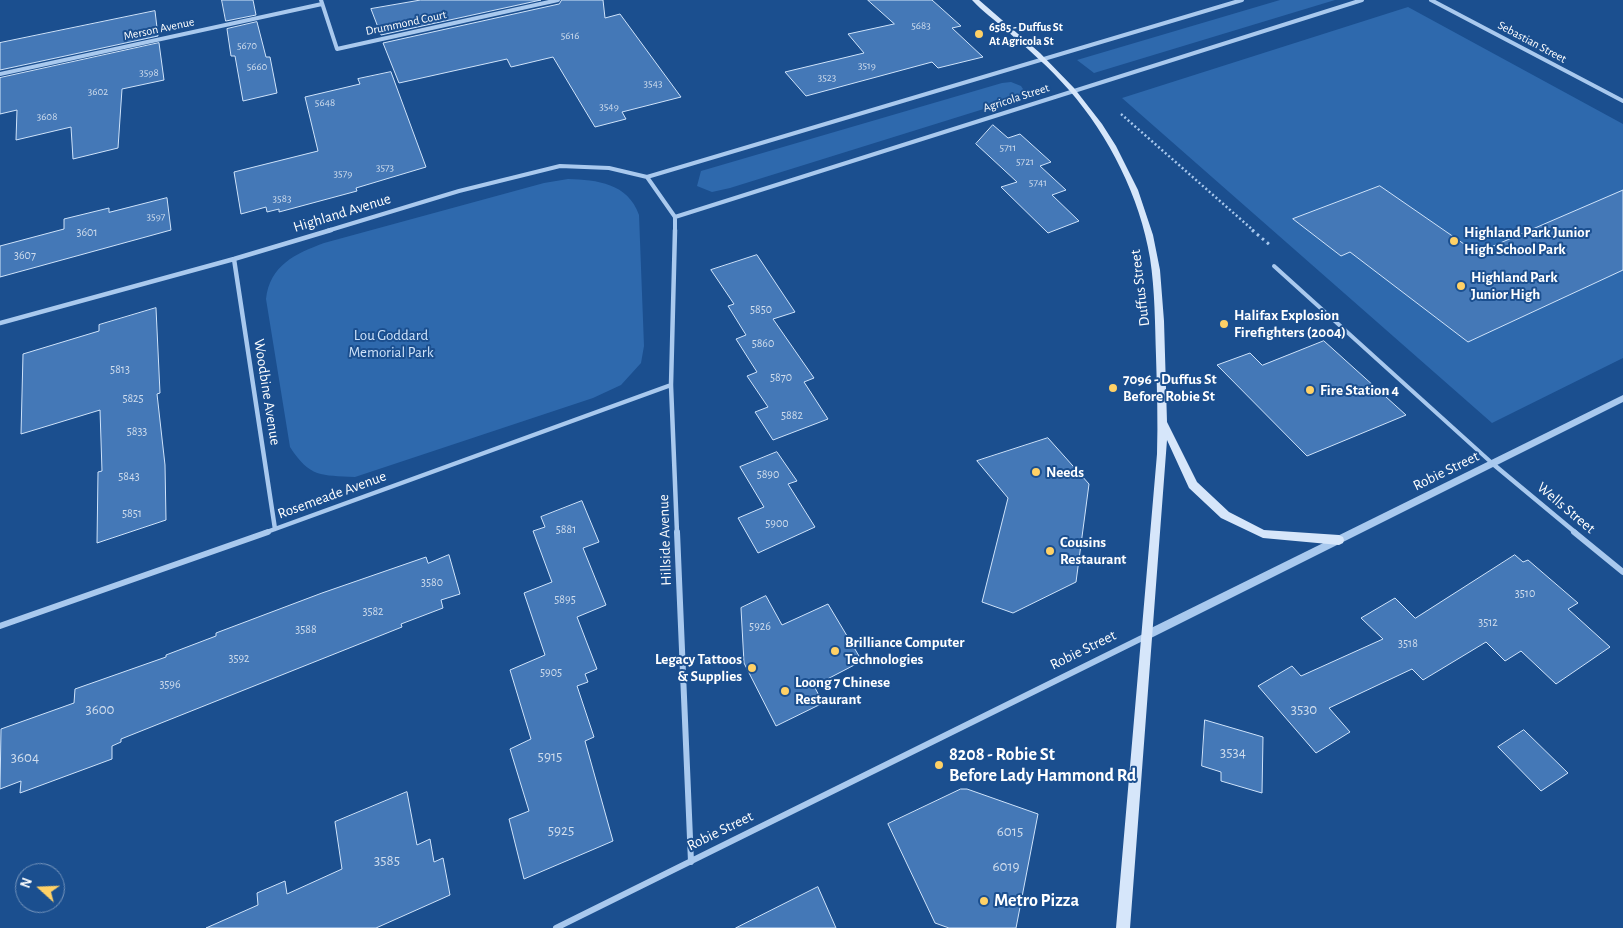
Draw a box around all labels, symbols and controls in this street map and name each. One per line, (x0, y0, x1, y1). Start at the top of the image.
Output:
street label: Drummond Court (364, 7, 448, 39)
street label: Merson Avenue (122, 14, 196, 44)
street label: Sebastian Street (1495, 18, 1569, 66)
house number: 5683 (911, 19, 931, 33)
place label: 6585 - Duffus St At Agricola St (989, 20, 1063, 48)
marker: 6585 - Duffus St At Agricola St (973, 28, 985, 40)
house number: 5616 (561, 29, 579, 43)
house number: 5670 (237, 39, 257, 53)
house number: 3519 (858, 59, 876, 73)
house number: 5660 (247, 60, 267, 74)
house number: 3598 (139, 66, 159, 80)
house number: 3523 (818, 71, 836, 85)
house number: 3543 (644, 77, 662, 91)
street label: Agricola Street (981, 81, 1051, 115)
house number: 3602 (88, 85, 108, 99)
house number: 5648 (315, 96, 335, 110)
house number: 3549 (599, 100, 619, 114)
house number: 3608 (37, 110, 57, 124)
house number: 5711 (1000, 141, 1016, 155)
house number: 5721 (1016, 155, 1034, 169)
house number: 3573 (376, 161, 394, 175)
house number: 3579 (334, 167, 352, 181)
house number: 5741 (1029, 176, 1047, 190)
street label: Highland Avenue (291, 190, 393, 236)
house number: 3583 (273, 192, 291, 206)
house number: 3597 (147, 210, 165, 224)
place label: Highland Park Junior High School Park (1464, 223, 1590, 258)
house number: 3601 (76, 225, 98, 239)
marker: Highland Park Junior High School Park (1448, 235, 1460, 247)
house number: 3607 (14, 248, 36, 262)
street label: Duffus Street (1126, 249, 1154, 327)
place label: Highland Park Junior High (1471, 268, 1558, 303)
marker: Highland Park Junior High (1455, 280, 1467, 292)
house number: 5850 (750, 302, 772, 316)
place label: Halifax Explosion Firefighters (2004) (1234, 306, 1346, 341)
marker: Halifax Explosion Firefighters (2004) (1218, 318, 1230, 330)
park label: Lou Goddard Memorial Park (348, 326, 434, 361)
house number: 5860 (752, 336, 774, 350)
street label: Woodbine Avenue (250, 338, 284, 446)
house number: 5813 (110, 362, 130, 376)
house number: 5870 (770, 370, 792, 384)
place label: 7096 - Duffus St Before Robie St (1123, 370, 1217, 405)
place label: Fire Station 4 (1320, 381, 1399, 399)
marker: 7096 - Duffus St Before Robie St (1107, 382, 1119, 394)
marker: Fire Station 4 (1304, 384, 1316, 396)
house number: 5825 (122, 391, 144, 405)
house number: 5882 (781, 408, 803, 422)
house number: 5833 (127, 424, 147, 438)
street label: Robie Street (1410, 447, 1482, 495)
place label: Needs (1046, 463, 1084, 481)
marker: Needs (1030, 466, 1042, 478)
street label: Rosemeade Avenue (275, 467, 389, 523)
house number: 5890 (757, 467, 779, 481)
house number: 5843 (118, 469, 140, 483)
street label: Wells Street (1533, 478, 1599, 538)
street label: Hillside Avenue (654, 494, 676, 586)
house number: 5851 (122, 506, 142, 520)
house number: 5900 (765, 516, 789, 530)
house number: 5881 (556, 522, 576, 536)
place label: Cousins Restaurant (1060, 533, 1126, 568)
marker: Cousins Restaurant (1044, 545, 1056, 557)
house number: 3580 (421, 575, 443, 589)
house number: 3510 (1515, 586, 1535, 600)
house number: 5895 (554, 592, 576, 606)
house number: 3582 (362, 604, 384, 618)
house number: 3512 (1478, 615, 1498, 629)
house number: 5926 (749, 619, 771, 633)
house number: 3588 (295, 622, 317, 636)
street label: Robie Street (1047, 626, 1119, 674)
place label: Brilliance Computer Technologies (845, 633, 965, 668)
house number: 3518 (1398, 636, 1418, 650)
marker: Brilliance Computer Technologies (829, 645, 841, 657)
place label: Legacy Tattoos & Supplies (655, 650, 742, 685)
house number: 3592 (228, 651, 250, 665)
marker: Legacy Tattoos & Supplies (746, 662, 758, 674)
house number: 5905 (540, 665, 562, 679)
place label: Loong 7 Chinese Restaurant (795, 673, 890, 708)
house number: 3596 (159, 677, 181, 691)
marker: Loong 7 Chinese Restaurant (779, 685, 791, 697)
house number: 3600 (85, 700, 115, 718)
house number: 3530 (1291, 700, 1317, 718)
house number: 3534 (1220, 743, 1246, 761)
place label: 8208 - Robie St Before Lady Hammond Rd (949, 744, 1136, 786)
house number: 5915 (538, 747, 562, 765)
house number: 3604 (11, 748, 39, 766)
marker: 8208 - Robie St Before Lady Hammond Rd (933, 759, 945, 771)
street label: Robie Street (684, 807, 756, 855)
house number: 5925 (548, 821, 574, 839)
house number: 6015 (997, 822, 1023, 840)
house number: 3585 (374, 851, 400, 869)
house number: 6019 (992, 857, 1020, 875)
north arrow (15, 863, 65, 913)
text: N (19, 876, 35, 890)
place label: Metro Pizza (994, 890, 1079, 912)
marker: Metro Pizza (978, 895, 990, 907)

